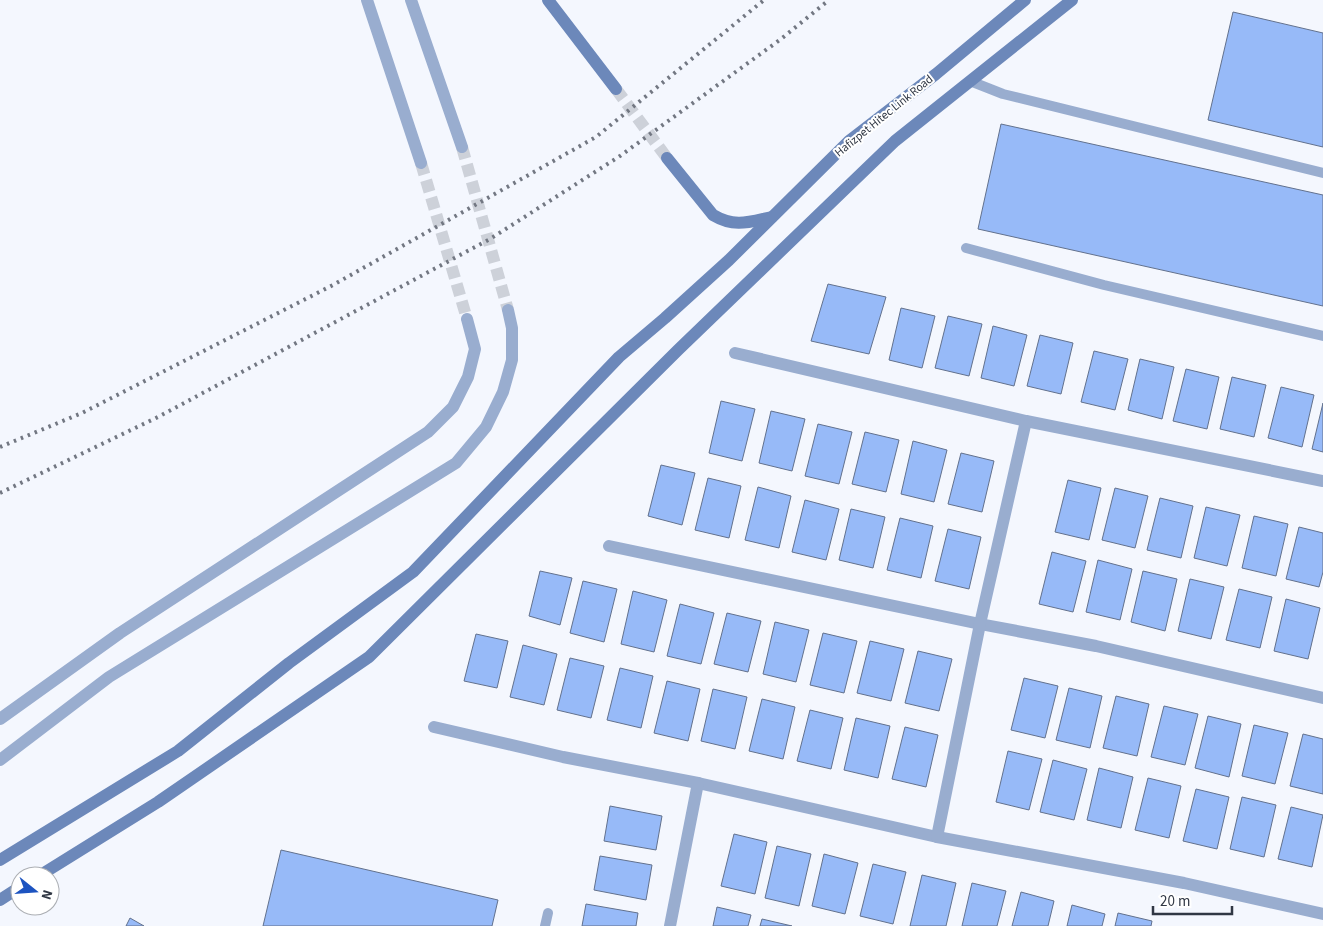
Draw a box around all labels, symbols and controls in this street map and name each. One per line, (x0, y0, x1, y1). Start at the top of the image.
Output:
street label: Hafizpet Hitec Link Road (831, 71, 937, 161)
north arrow (10, 866, 60, 916)
scale bar (1153, 884, 1232, 916)
text: N (36, 887, 57, 902)
text: 20 m (1160, 891, 1190, 912)

